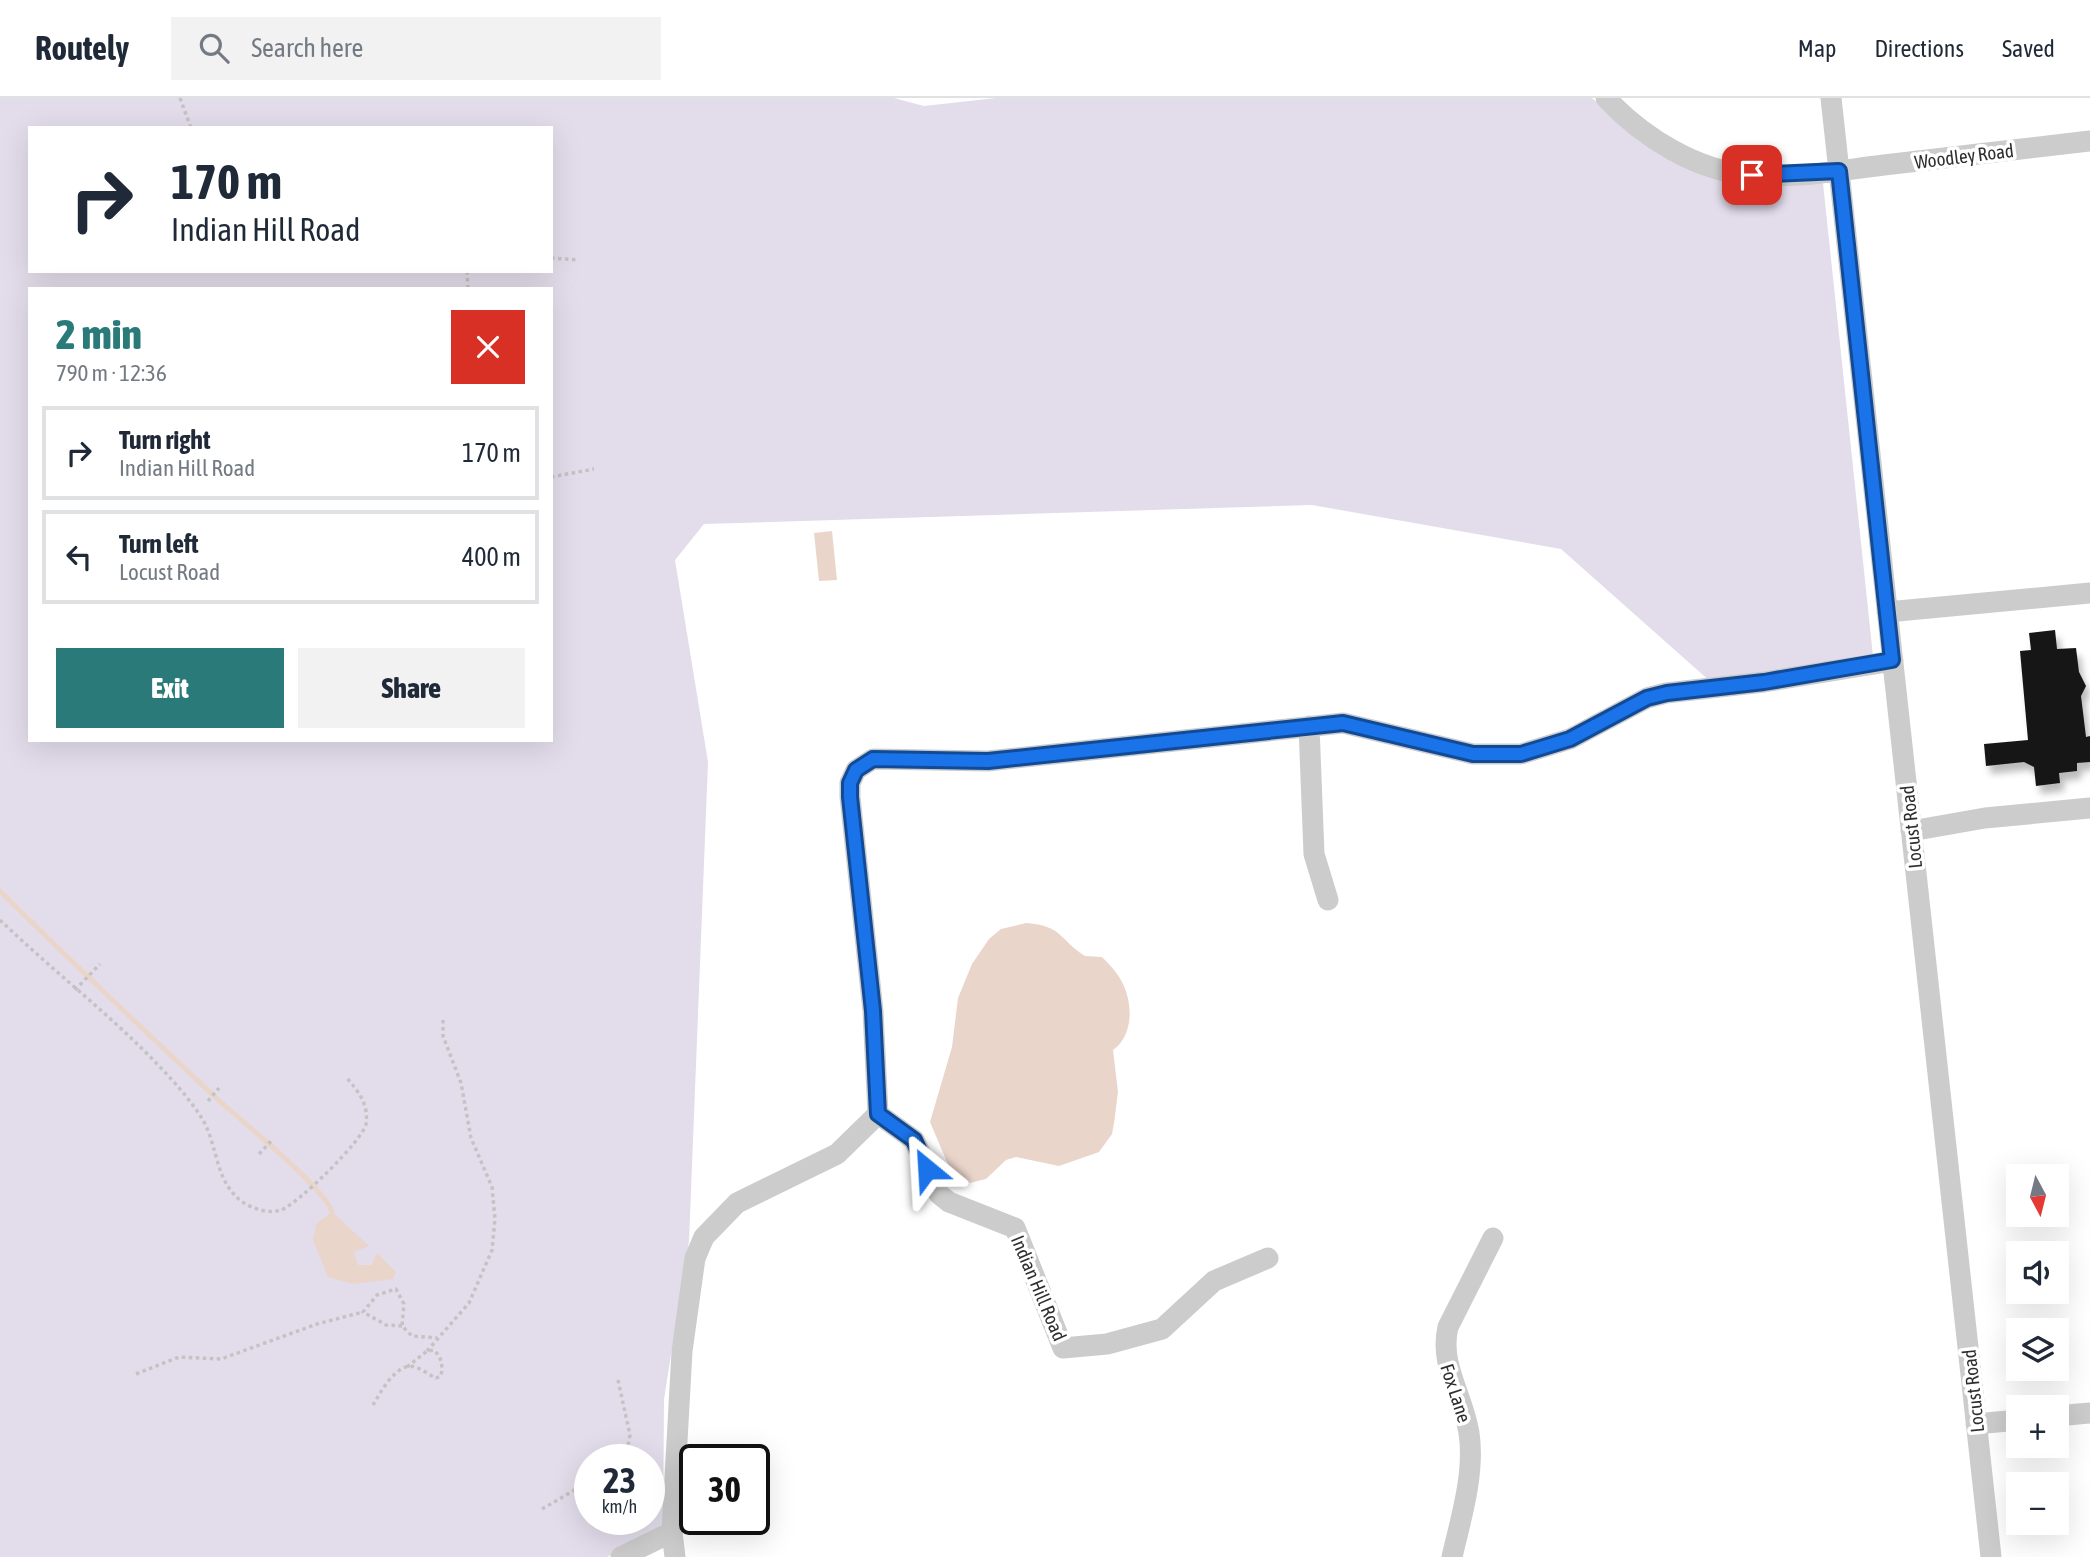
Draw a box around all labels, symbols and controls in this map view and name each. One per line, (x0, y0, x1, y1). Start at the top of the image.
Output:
search box (171, 17, 661, 80)
text: Routely (35, 29, 129, 67)
icon: search (195, 29, 233, 67)
text: Search here (251, 33, 363, 63)
text: Map (1798, 35, 1836, 62)
text: Directions (1874, 35, 1964, 62)
text: Saved (2002, 35, 2055, 62)
street label: Woodley Road (1913, 139, 2015, 173)
pin (1722, 145, 1782, 205)
text: 170 m (171, 153, 282, 209)
icon: right (56, 154, 147, 245)
icon: arrive (1733, 156, 1771, 194)
text: Indian Hill Road (171, 211, 360, 248)
text: 2 min (56, 310, 142, 358)
button: close (451, 310, 525, 384)
text: 790 m · 12:36 (56, 360, 167, 386)
text: Turn right (119, 425, 210, 455)
icon: right (60, 434, 98, 472)
text: 170 m (462, 438, 521, 468)
text: Indian Hill Road (119, 455, 255, 481)
text: Turn left (119, 529, 199, 559)
icon: left (60, 538, 98, 576)
text: 400 m (462, 542, 521, 572)
text: Locust Road (119, 559, 220, 585)
button: Exit (56, 648, 284, 728)
button: Share (298, 648, 525, 728)
street label: Locust Road (1896, 784, 1926, 870)
position arrow (890, 1132, 964, 1206)
north arrow (2006, 1164, 2068, 1227)
map controls (2006, 1164, 2069, 1535)
street label: Indian Hill Road (1007, 1232, 1071, 1344)
button: sound (2006, 1241, 2069, 1304)
button: layers (2006, 1318, 2069, 1381)
street label: Locust Road (1958, 1348, 1988, 1434)
street label: Fox Lane (1436, 1361, 1476, 1425)
button: + (2006, 1395, 2069, 1458)
speed limit sign: 30 (679, 1444, 770, 1535)
text: 23 (603, 1460, 636, 1500)
button: − (2006, 1472, 2069, 1535)
text: km/h (602, 1496, 637, 1517)

